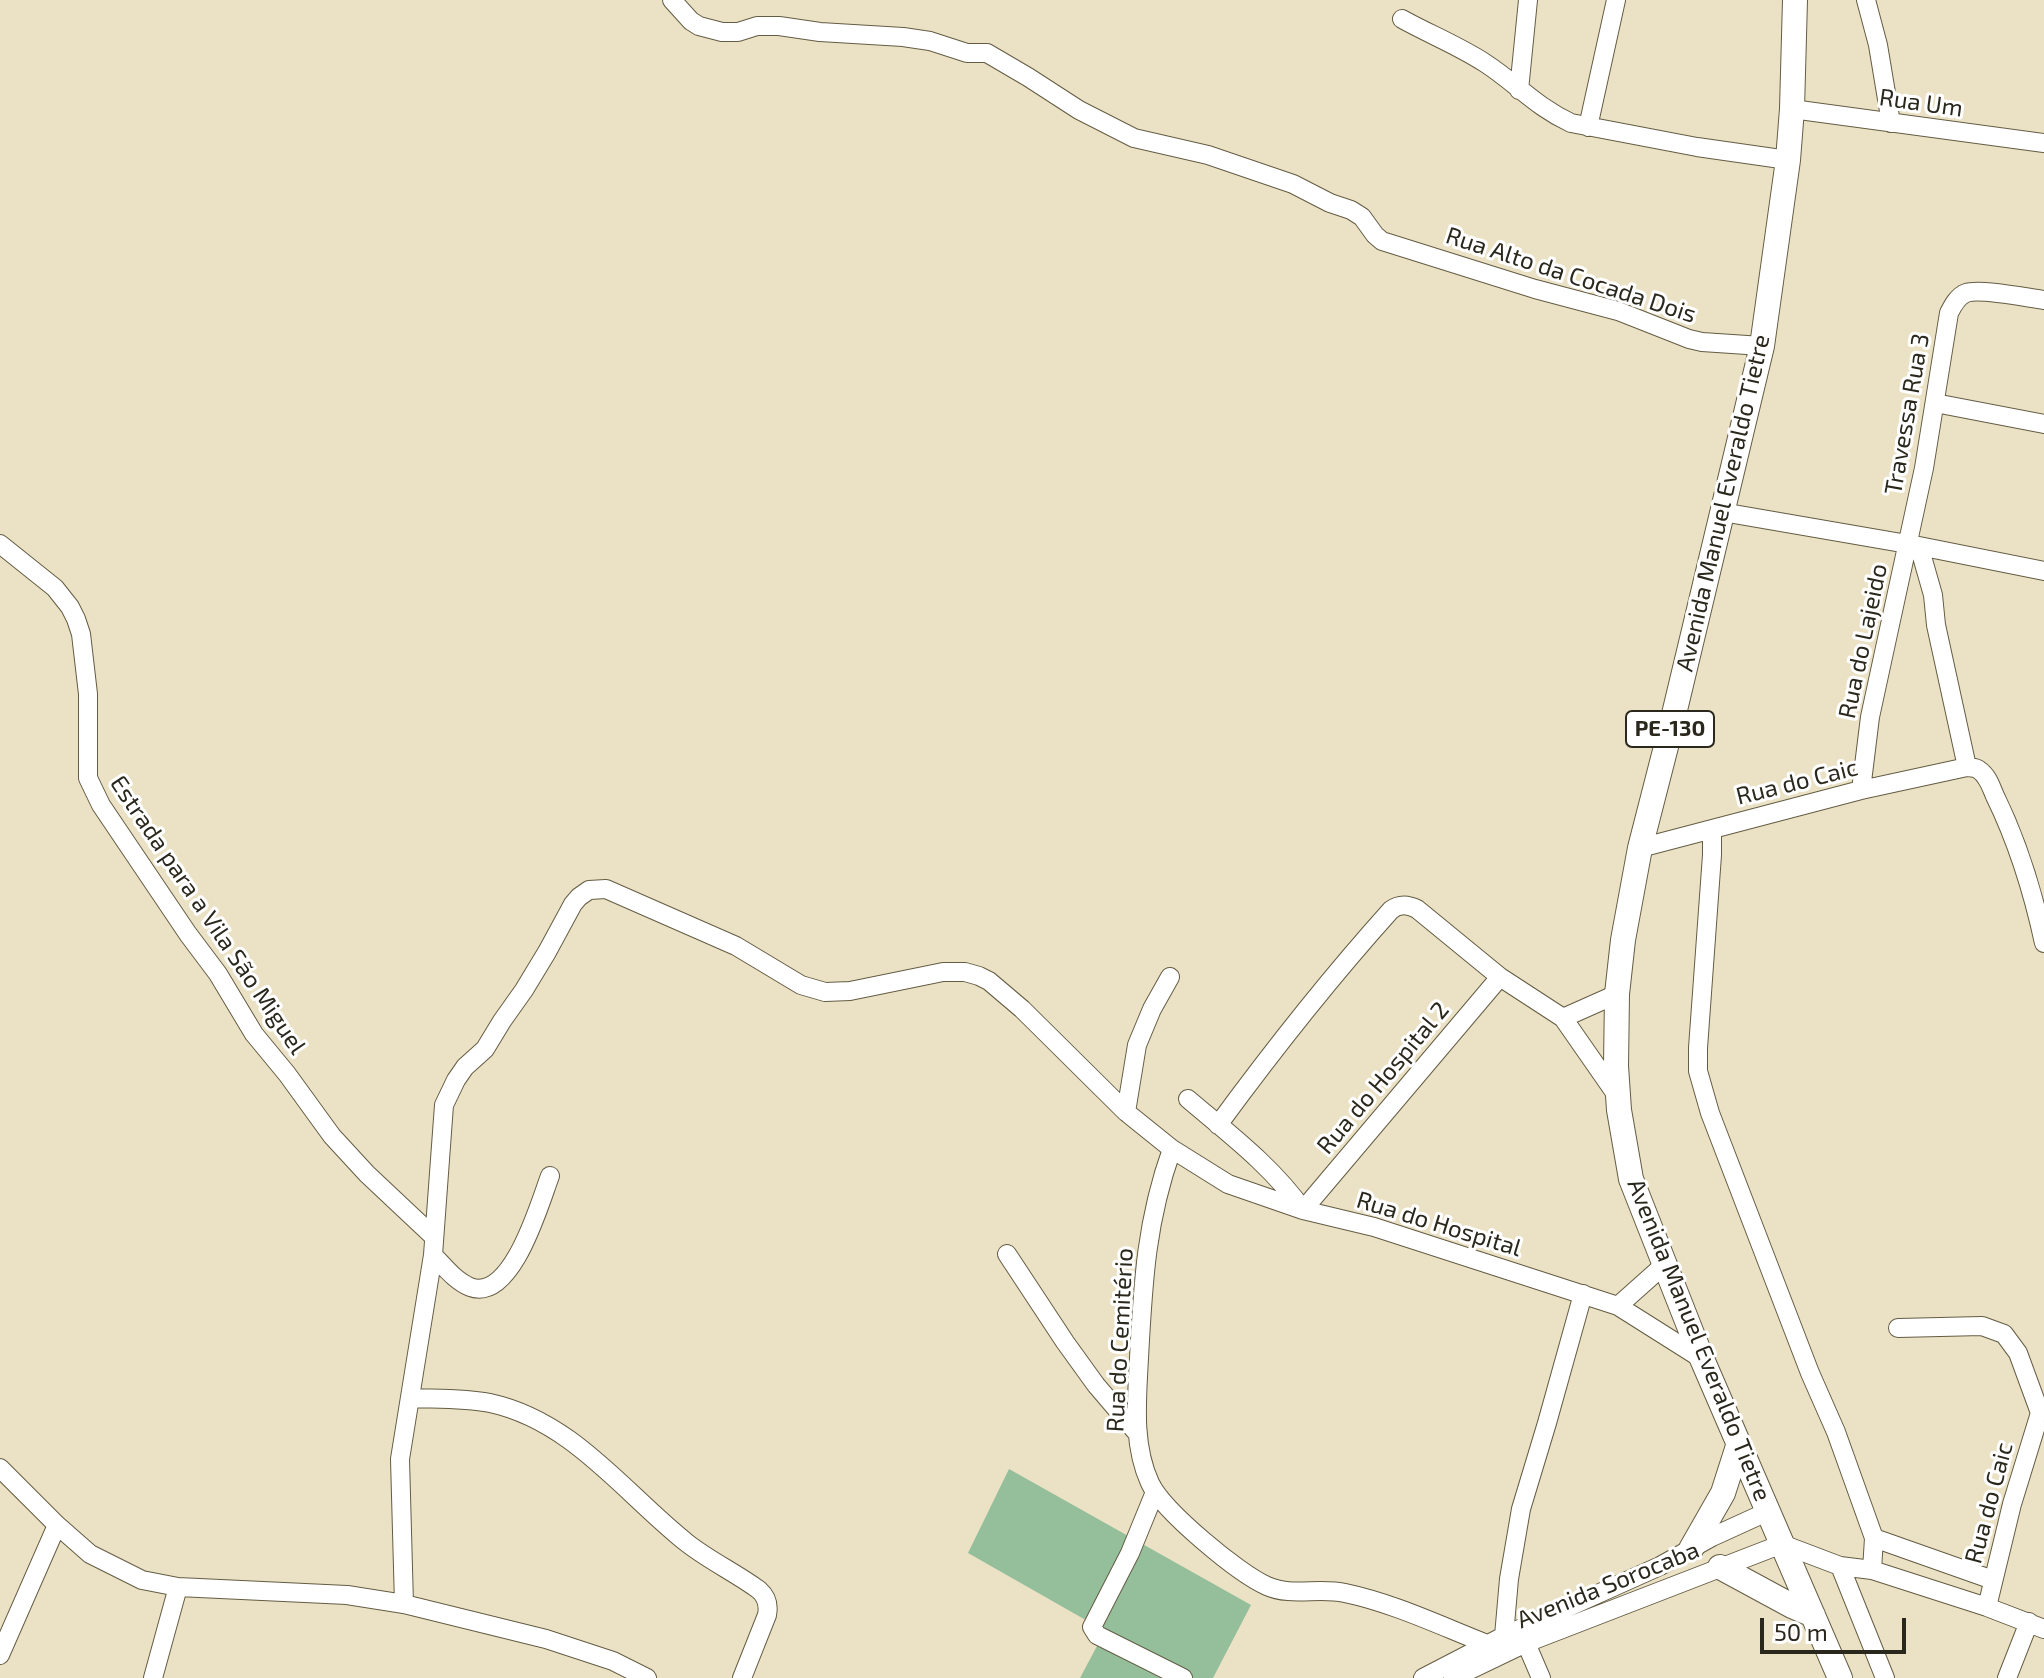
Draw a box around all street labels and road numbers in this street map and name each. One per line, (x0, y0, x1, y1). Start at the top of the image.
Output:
street label: Rua Um (1877, 83, 1965, 123)
street label: Rua Alto da Cocada Dois (1442, 221, 1700, 329)
street label: Travessa Rua 3 (1879, 331, 1935, 497)
street label: Avenida Manuel Everaldo Tietre (1670, 332, 1776, 674)
street label: Rua do Lajeido (1833, 561, 1893, 721)
road number: PE-130 (1626, 711, 1714, 747)
street label: Rua do Caic (1733, 753, 1861, 811)
street label: Estrada para a Vila São Miguel (104, 770, 312, 1060)
street label: Rua do Hospital 2 (1311, 996, 1455, 1160)
street label: Avenida Manuel Everaldo Tietre (1621, 1175, 1777, 1505)
street label: Rua do Hospital (1353, 1185, 1525, 1263)
street label: Rua do Cemitério (1101, 1247, 1139, 1433)
street label: Rua do Caic (1959, 1439, 2019, 1567)
street label: Avenida Sorocaba (1513, 1535, 1703, 1635)

